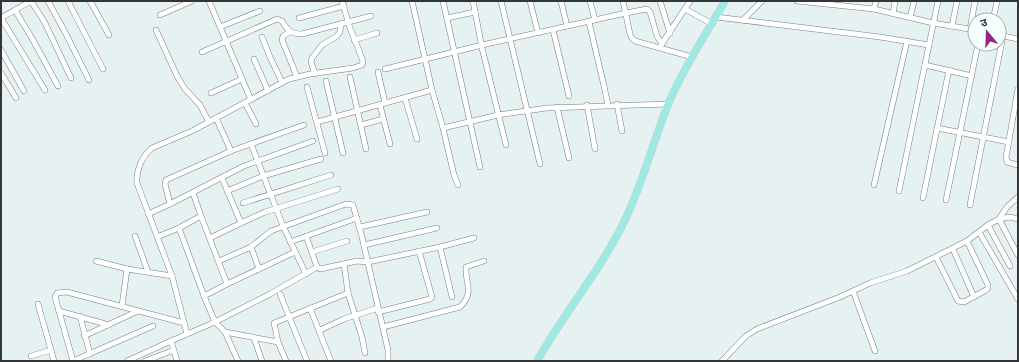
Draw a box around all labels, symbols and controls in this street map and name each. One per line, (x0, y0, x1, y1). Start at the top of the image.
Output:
north arrow (967, 12, 1007, 52)
text: उ (979, 16, 989, 29)

